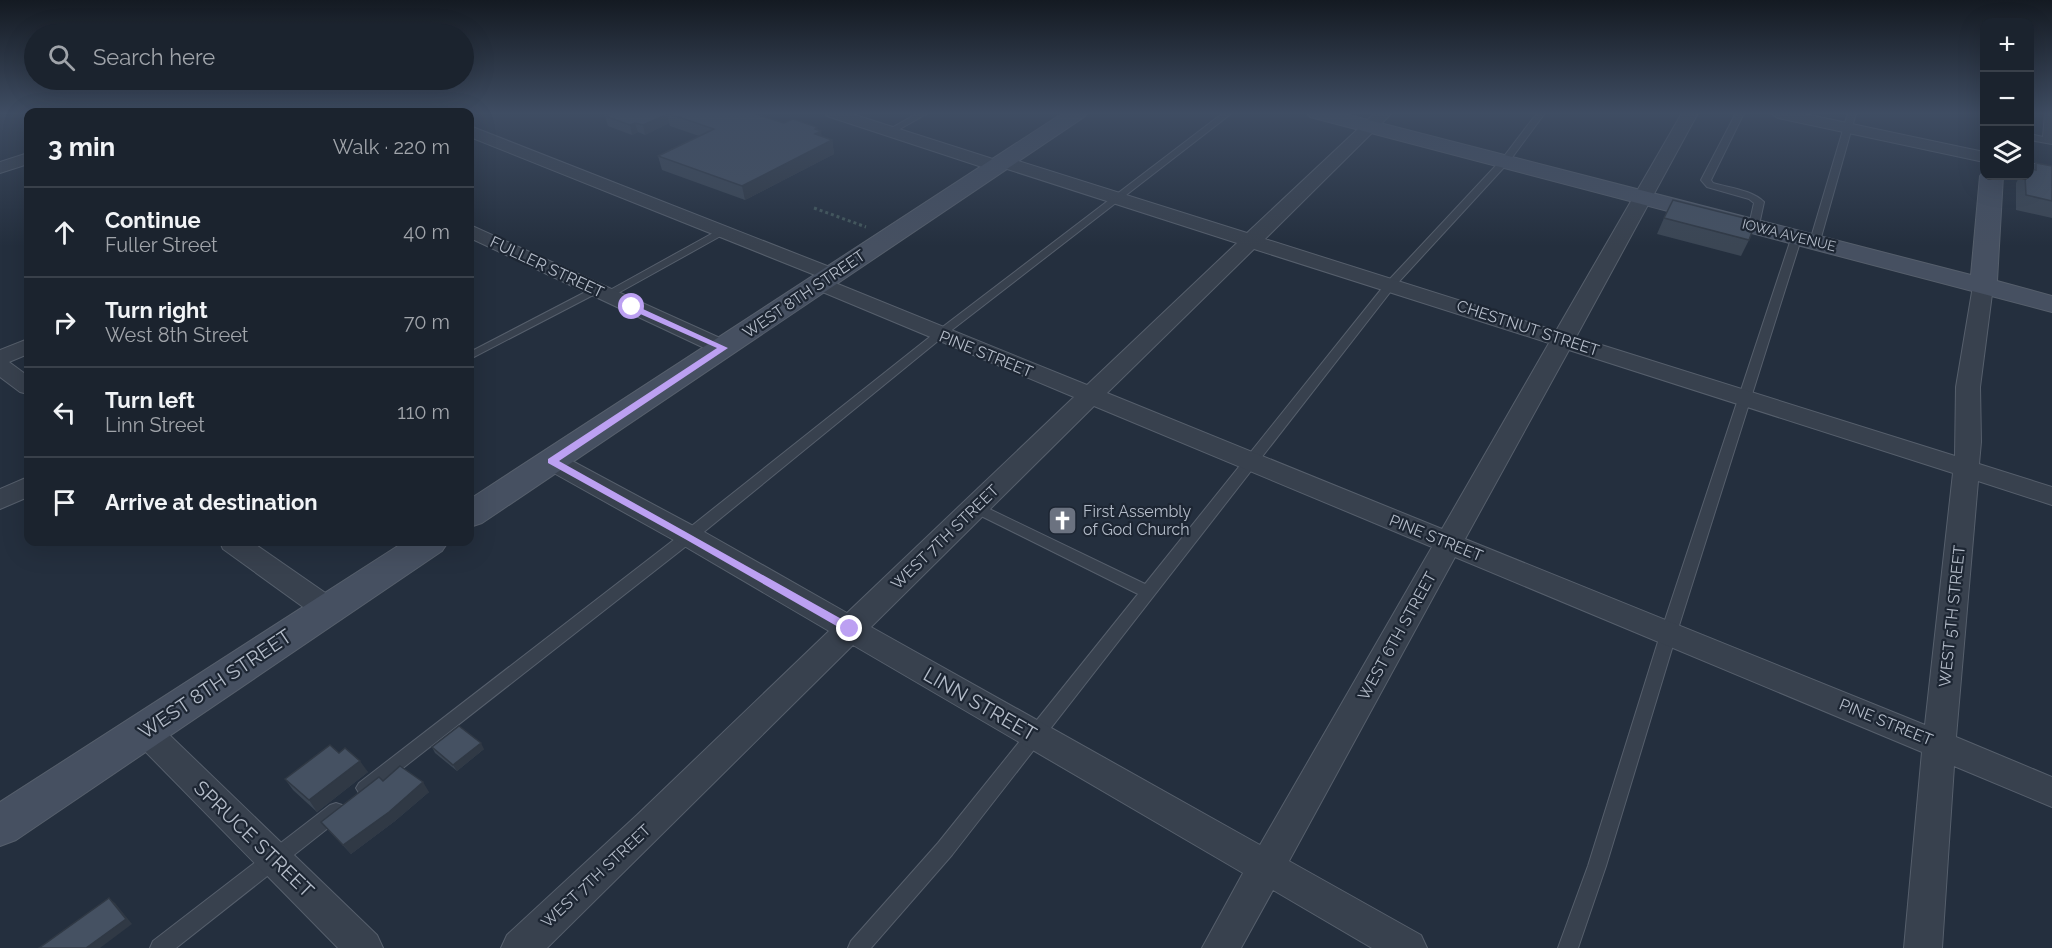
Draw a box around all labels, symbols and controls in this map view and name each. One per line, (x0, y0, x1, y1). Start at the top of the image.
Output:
map controls (1980, 18, 2034, 180)
button: + (1980, 18, 2034, 72)
search box (24, 24, 474, 90)
icon: search (45, 41, 78, 74)
text: Search here (93, 44, 215, 70)
button: − (1980, 72, 2034, 126)
button: layers (1980, 126, 2034, 180)
text: 3 min (48, 132, 115, 162)
text: Walk · 220 m (333, 135, 450, 159)
text: Continue (105, 207, 201, 233)
icon: ahead (48, 216, 81, 249)
street label: IOWA AVENUE (1740, 216, 1838, 254)
text: 40 m (403, 220, 450, 244)
street label: FULLER STREET (487, 232, 607, 302)
text: Fuller Street (105, 233, 218, 257)
street label: WEST 8TH STREET (739, 246, 869, 342)
route start (618, 293, 644, 319)
street label: CHESTNUT STREET (1454, 296, 1602, 360)
text: Turn right (105, 297, 208, 323)
icon: right (48, 306, 81, 339)
text: 70 m (404, 310, 450, 334)
text: West 8th Street (105, 323, 249, 347)
street label: PINE STREET (936, 327, 1036, 381)
text: Turn left (105, 387, 195, 413)
icon: left (48, 396, 81, 429)
text: 110 m (397, 400, 450, 424)
text: Linn Street (105, 413, 205, 437)
street label: WEST 7TH STREET (887, 480, 1003, 593)
icon: arrive (48, 486, 81, 519)
text: Arrive at destination (105, 489, 318, 515)
place label: First Assembly of God Church (1083, 502, 1191, 539)
church icon: First Assembly of God Church (1046, 504, 1078, 536)
street label: PINE STREET (1386, 511, 1486, 565)
street label: WEST 5TH STREET (1935, 544, 1969, 688)
street label: WEST 6TH STREET (1354, 568, 1440, 704)
route end (836, 615, 862, 641)
street label: WEST 8TH STREET (134, 624, 296, 744)
street label: LINN STREET (919, 662, 1041, 746)
street label: PINE STREET (1836, 695, 1936, 749)
street label: SPRUCE STREET (189, 776, 319, 902)
street label: WEST 7TH STREET (537, 820, 655, 932)

